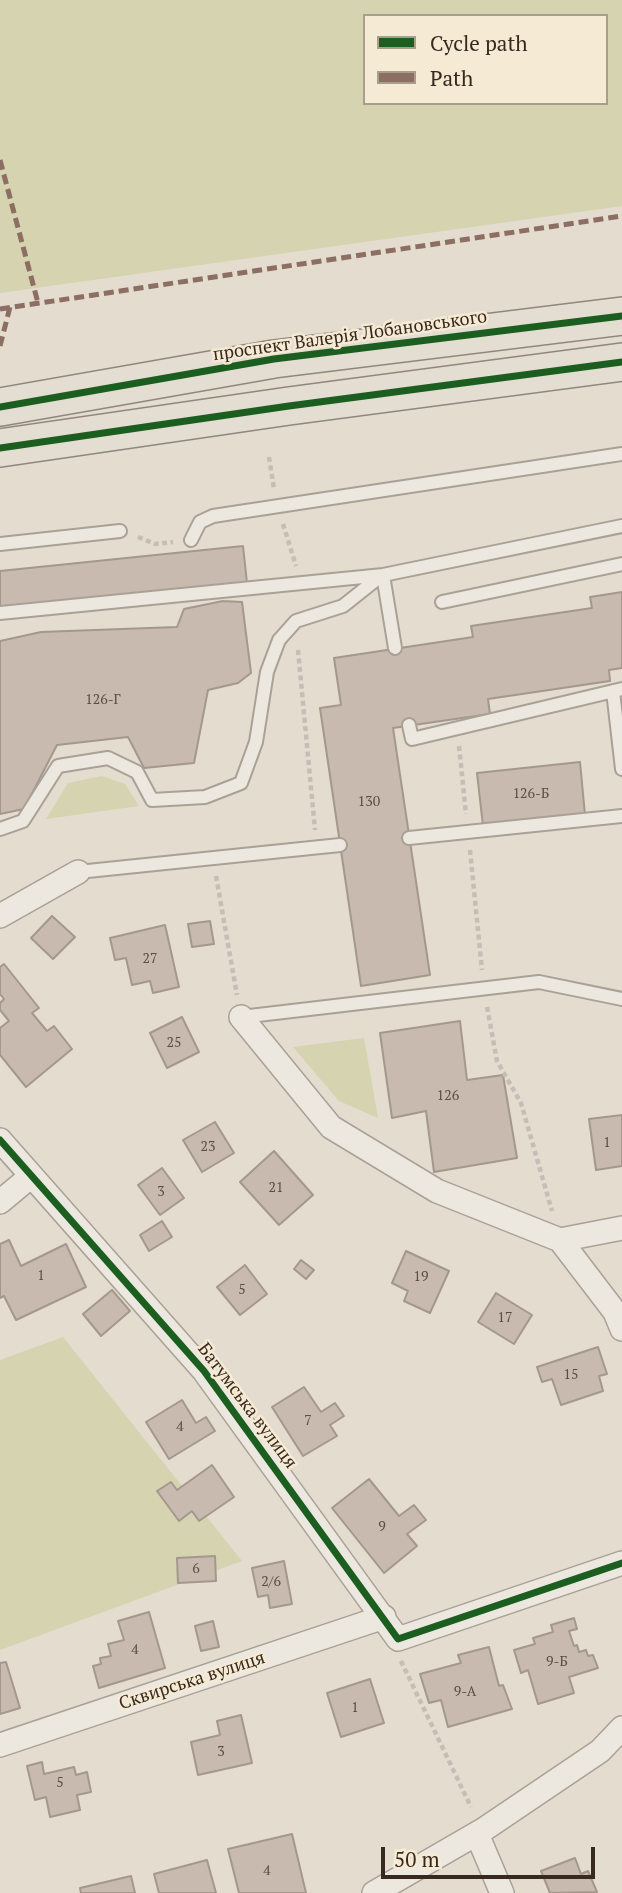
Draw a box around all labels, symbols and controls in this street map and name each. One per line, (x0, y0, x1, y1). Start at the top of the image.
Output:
legend (363, 14, 608, 105)
text: Cycle path (430, 29, 528, 57)
text: Path (430, 64, 473, 92)
street label: проспект Валерія Лобановського (212, 306, 488, 366)
house number: 126-Г (85, 692, 121, 708)
house number: 126-Б (513, 786, 549, 802)
house number: 130 (358, 794, 380, 810)
house number: 27 (143, 951, 157, 967)
house number: 25 (167, 1035, 181, 1051)
house number: 126 (437, 1088, 459, 1104)
house number: 1 (603, 1135, 611, 1151)
house number: 23 (201, 1139, 215, 1155)
house number: 21 (269, 1180, 283, 1196)
house number: 3 (157, 1184, 165, 1200)
house number: 1 (37, 1268, 45, 1284)
house number: 19 (414, 1269, 428, 1285)
house number: 5 (238, 1282, 246, 1298)
house number: 17 (498, 1310, 512, 1326)
street label: Батумська вулиця (193, 1339, 301, 1473)
house number: 15 (564, 1367, 578, 1383)
house number: 7 (304, 1413, 312, 1429)
house number: 4 (176, 1419, 184, 1435)
house number: 9 (378, 1519, 386, 1535)
house number: 6 (192, 1561, 200, 1577)
house number: 2/6 (261, 1574, 281, 1590)
house number: 4 (131, 1642, 139, 1658)
street label: Сквирська вулиця (116, 1647, 268, 1715)
house number: 9-Б (546, 1654, 568, 1670)
house number: 9-А (454, 1684, 476, 1700)
house number: 1 (351, 1700, 359, 1716)
house number: 3 (217, 1744, 225, 1760)
house number: 5 (56, 1775, 64, 1791)
scale bar (384, 1834, 598, 1878)
text: 50 m (394, 1845, 440, 1873)
house number: 4 (263, 1863, 271, 1879)

